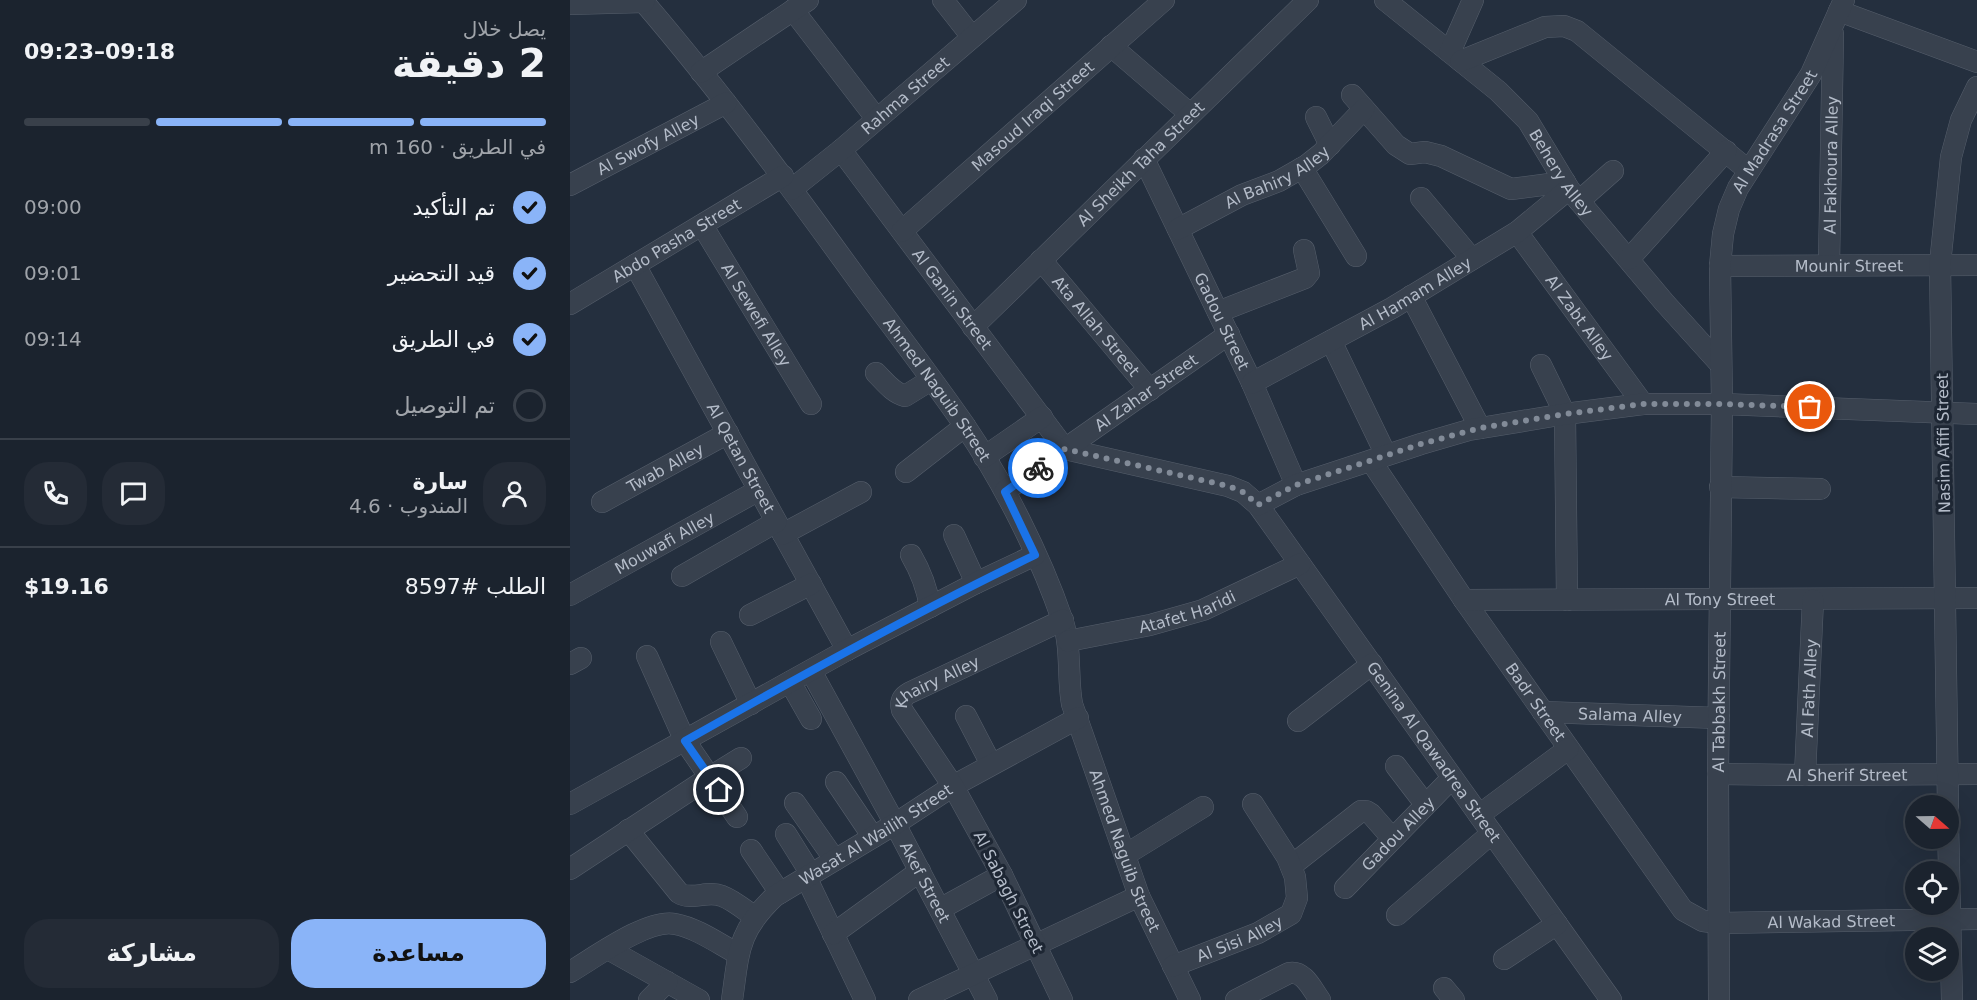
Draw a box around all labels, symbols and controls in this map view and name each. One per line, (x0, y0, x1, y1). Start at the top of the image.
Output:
text: يصل خلال (463, 17, 546, 41)
text: 09:18–09:23 (24, 39, 175, 64)
text: 2 دقيقة (392, 41, 546, 86)
street label: Rahma Street (857, 53, 953, 138)
street label: Masoud Iraqi Street (968, 57, 1098, 175)
street label: Al Madrasa Street (1728, 67, 1821, 197)
street label: Al Fakhoura Alley (1821, 96, 1842, 234)
street label: Al Sheikh Taha Street (1073, 98, 1208, 230)
street label: Al Swofy Alley (594, 110, 702, 179)
street label: Behery Alley (1525, 126, 1597, 220)
text: في الطريق · 160 m (369, 135, 546, 159)
street label: Al Bahiry Alley (1221, 142, 1334, 213)
icon: check (513, 191, 546, 224)
text: 09:00 (24, 195, 82, 219)
text: تم التأكيد (412, 195, 495, 220)
street label: Abdo Pasha Street (609, 195, 744, 287)
street label: Al Ganin Street (908, 245, 996, 353)
street label: Al Hamam Alley (1355, 253, 1475, 334)
street label: Mounir Street (1795, 256, 1903, 276)
icon: check (513, 257, 546, 290)
street label: Al Sewefi Alley (717, 260, 795, 370)
text: 09:01 (24, 261, 82, 285)
text: قيد التحضير (388, 261, 495, 286)
street label: Gadou Street (1190, 269, 1253, 373)
street label: Al Zabt Alley (1541, 271, 1617, 365)
street label: Ata Allah Street (1048, 272, 1143, 380)
street label: Ahmed Naguib Street (879, 314, 994, 465)
icon: check (513, 323, 546, 356)
text: 09:14 (24, 327, 82, 351)
text: في الطريق (392, 327, 495, 352)
street label: Al Zahar Street (1091, 350, 1201, 435)
street label: Nasim Afifi Street (1933, 373, 1954, 513)
pin (1784, 381, 1835, 432)
icon: bag (1793, 390, 1826, 423)
text: تم التوصيل (394, 393, 495, 418)
street label: Al Qetan Street (703, 400, 779, 516)
courier (1008, 438, 1068, 498)
street label: Twab Alley (623, 439, 707, 497)
icon: bike (1022, 452, 1055, 485)
button: phone (24, 462, 87, 525)
button: chat (102, 462, 165, 525)
button: person (483, 462, 546, 525)
text: سارة (412, 469, 468, 494)
text: المندوب · 4.6 (349, 494, 468, 518)
street label: Mouwafi Alley (612, 508, 718, 578)
text: $19.16 (24, 574, 109, 599)
text: الطلب #8597 (405, 574, 546, 599)
street label: Atafet Haridi (1137, 587, 1239, 637)
street label: Al Tony Street (1665, 590, 1775, 609)
street label: Al Tabbakh Street (1709, 632, 1730, 772)
street label: Al Fath Alley (1798, 638, 1821, 738)
street label: Khairy Alley (892, 652, 983, 709)
street label: Genina Al Qawadrea Street (1363, 658, 1505, 846)
street label: Badr Street (1501, 659, 1570, 745)
street label: Salama Alley (1578, 704, 1682, 727)
pin (693, 764, 744, 815)
street label: Al Sherif Street (1786, 765, 1908, 785)
street label: Ahmed Naguib Street (1086, 767, 1164, 935)
icon: home (702, 773, 735, 806)
street label: Wasat Al Wailih Street (796, 780, 956, 889)
street label: Gadou Alley (1358, 793, 1439, 875)
north arrow (1905, 795, 1959, 849)
map controls (1905, 795, 1959, 981)
street label: Al Sabagh Street (970, 828, 1048, 956)
street label: Akef Street (896, 838, 954, 926)
button: locate (1905, 861, 1959, 915)
street label: Al Wakad Street (1767, 911, 1895, 932)
street label: Al Sisi Alley (1194, 912, 1286, 966)
button: مشاركة (24, 919, 279, 988)
button: مساعدة (291, 919, 546, 988)
button: layers (1905, 927, 1959, 981)

